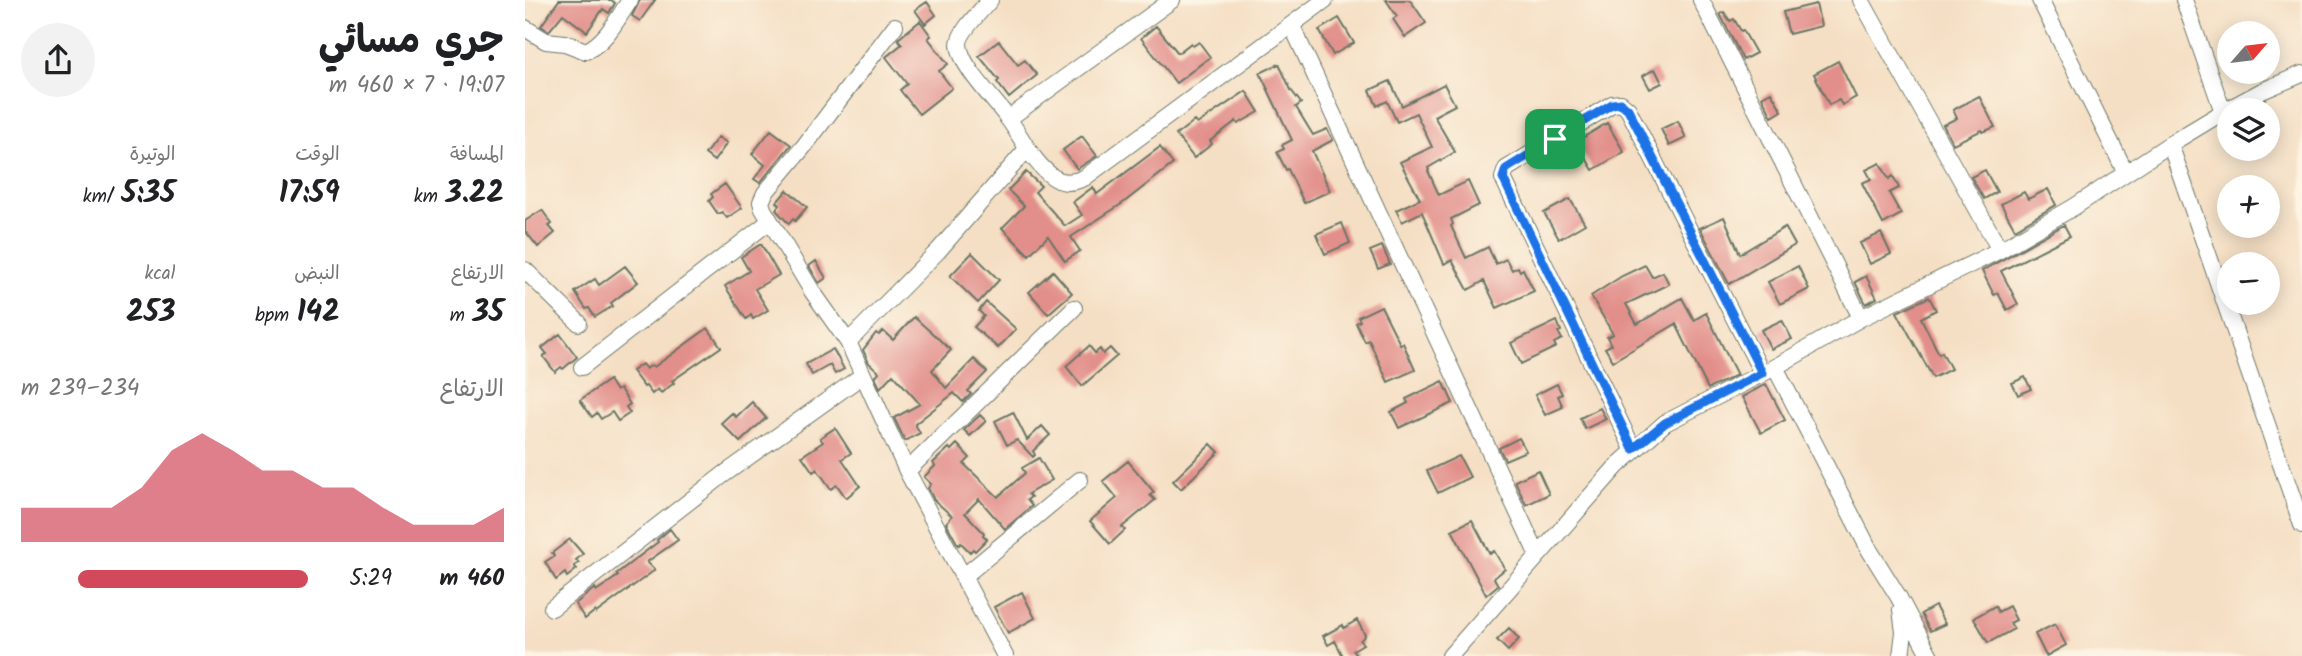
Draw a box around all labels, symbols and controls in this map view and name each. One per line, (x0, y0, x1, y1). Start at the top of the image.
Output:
text: جري مسائي (319, 12, 504, 72)
north arrow (2217, 21, 2280, 84)
map controls (2217, 21, 2280, 315)
button: share (21, 23, 95, 97)
text: 19:07 · 7 × 460 m (329, 68, 504, 104)
button: layers (2217, 98, 2280, 161)
pin (1525, 109, 1585, 169)
icon: arrive (1536, 120, 1574, 158)
text: الوتيرة (129, 140, 175, 170)
text: الوقت (295, 140, 340, 170)
text: المسافة (450, 140, 504, 170)
text: 5:35 (121, 170, 175, 218)
text: 17:59 (279, 170, 340, 218)
text: 3.22 (446, 170, 504, 218)
button: + (2217, 175, 2280, 238)
text: /km (83, 182, 121, 212)
text: km (414, 182, 446, 212)
button: − (2217, 252, 2280, 315)
text: kcal (144, 259, 175, 289)
text: النبض (294, 259, 340, 289)
text: الارتفاع (451, 259, 504, 289)
text: 253 (126, 289, 175, 337)
text: 142 (297, 289, 340, 337)
text: 35 (472, 289, 504, 337)
text: bpm (255, 301, 297, 331)
text: m (450, 301, 472, 331)
text: 234–239 m (21, 371, 139, 407)
text: الارتفاع (440, 372, 504, 408)
text: 5:29 (349, 561, 392, 597)
text: 460 m (439, 561, 504, 597)

